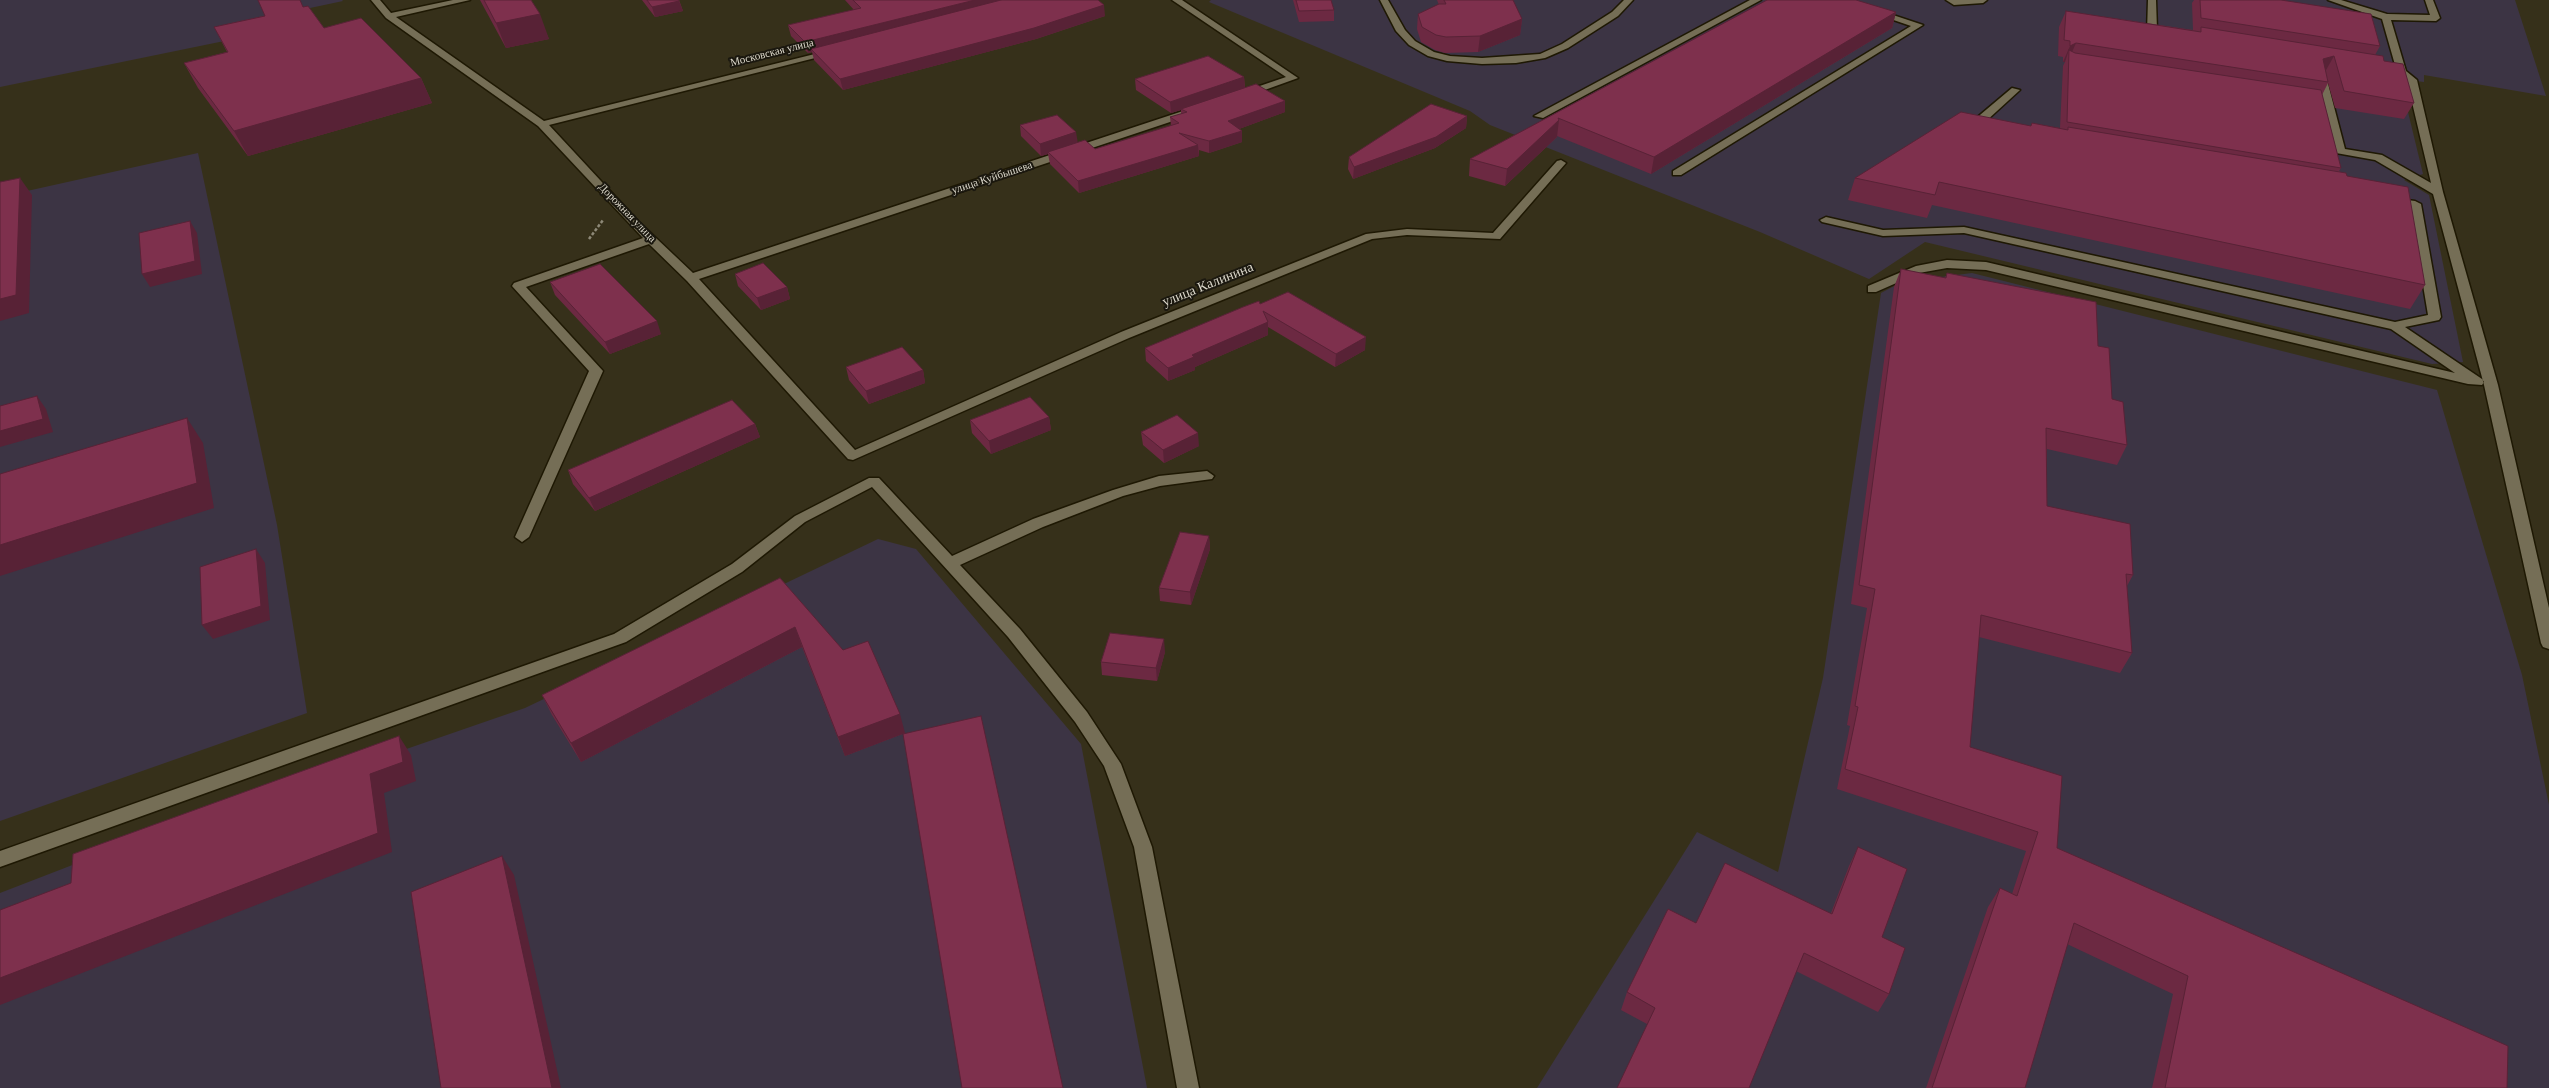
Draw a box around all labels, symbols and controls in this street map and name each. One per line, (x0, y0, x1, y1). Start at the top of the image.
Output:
street label: Московская улица (729, 36, 815, 70)
street label: улица Куйбышева (950, 159, 1034, 197)
street label: Дорожная улица (595, 181, 659, 245)
street label: улица Калинина (1160, 259, 1256, 311)

